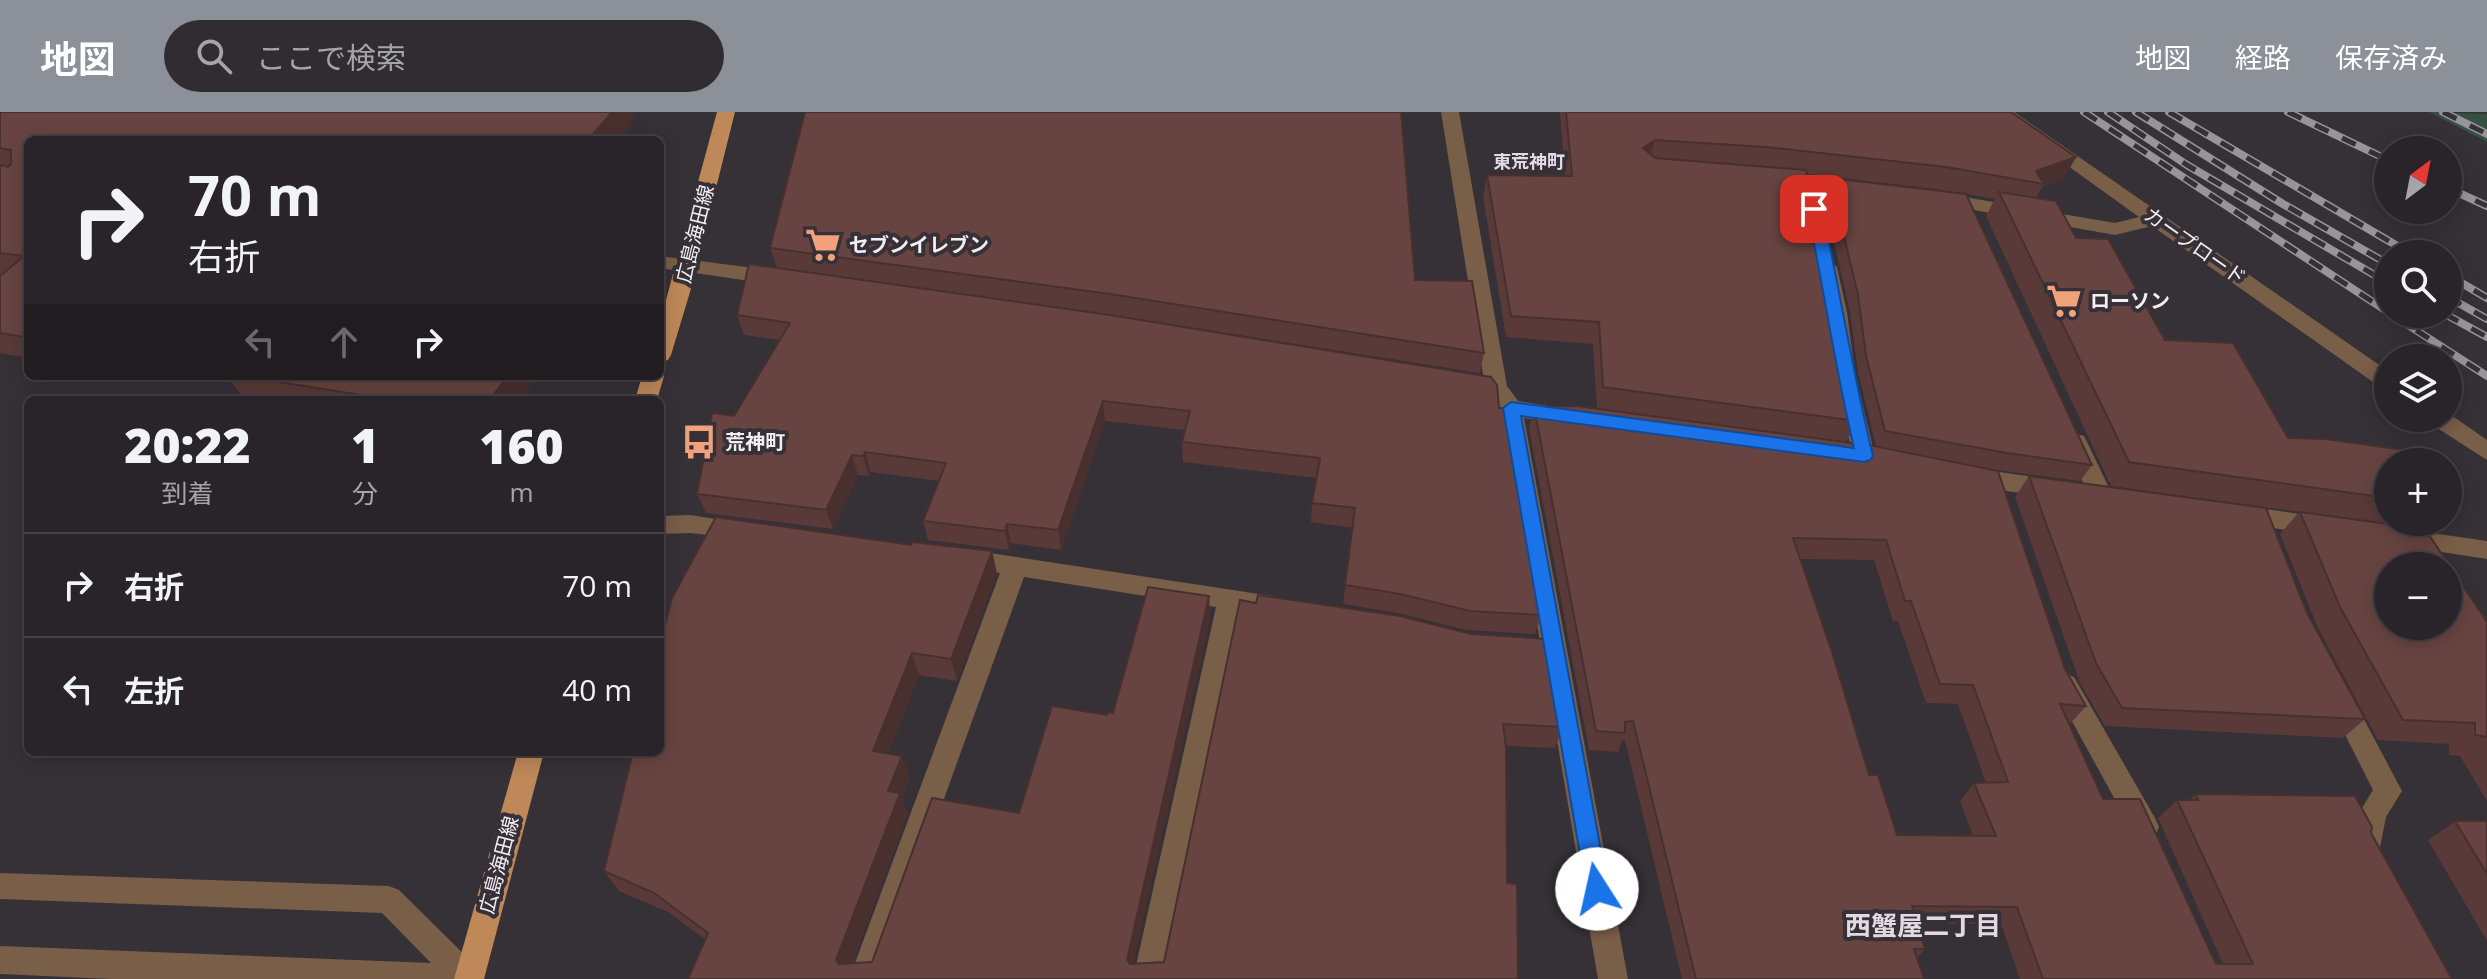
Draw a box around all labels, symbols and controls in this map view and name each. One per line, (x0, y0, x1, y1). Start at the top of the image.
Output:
search box (164, 20, 724, 92)
text: 地図 (40, 32, 116, 84)
icon: search (192, 34, 236, 78)
text: ここで検索 (256, 37, 406, 78)
text: 地図 (2135, 38, 2191, 76)
text: 経路 (2235, 38, 2291, 76)
text: 保存済み (2335, 38, 2447, 76)
north arrow (2374, 136, 2462, 224)
map controls (2374, 136, 2462, 640)
district label: 東荒神町 (1493, 149, 1565, 173)
text: 70 m (188, 156, 322, 232)
icon: right (56, 168, 160, 272)
pin (1780, 175, 1848, 243)
street label: 広島海田線 (669, 182, 720, 286)
icon: arrive (1792, 187, 1836, 231)
street label: カープロード (2139, 200, 2252, 291)
supermarket icon: セブンイレブン (804, 226, 842, 264)
place label: セブンイレブン (849, 231, 989, 258)
text: 右折 (188, 232, 260, 281)
button: search (2374, 240, 2462, 328)
supermarket icon: ローソン (2045, 282, 2083, 320)
place label: ローソン (2090, 287, 2170, 314)
icon: left (238, 320, 282, 364)
icon: ahead (322, 320, 366, 364)
icon: right (406, 320, 450, 364)
button: layers (2374, 344, 2462, 432)
text: 20:22 (124, 412, 251, 477)
text: 1 (351, 412, 379, 477)
text: 160 (479, 413, 564, 478)
bus stop icon: 荒神町 (680, 423, 718, 461)
place label: 荒神町 (725, 428, 785, 455)
button: + (2374, 448, 2462, 536)
text: m (509, 474, 534, 510)
text: 到着 (161, 475, 213, 511)
text: 分 (352, 475, 378, 511)
button: − (2374, 552, 2462, 640)
icon: right (56, 563, 100, 607)
text: 70 m (562, 565, 632, 606)
text: 右折 (124, 566, 184, 607)
icon: left (56, 667, 100, 711)
text: 40 m (562, 669, 632, 710)
text: 左折 (124, 670, 184, 711)
street label: 広島海田線 (473, 813, 524, 917)
position arrow (1555, 847, 1639, 931)
district label: 西蟹屋二丁目 (1845, 907, 2001, 943)

